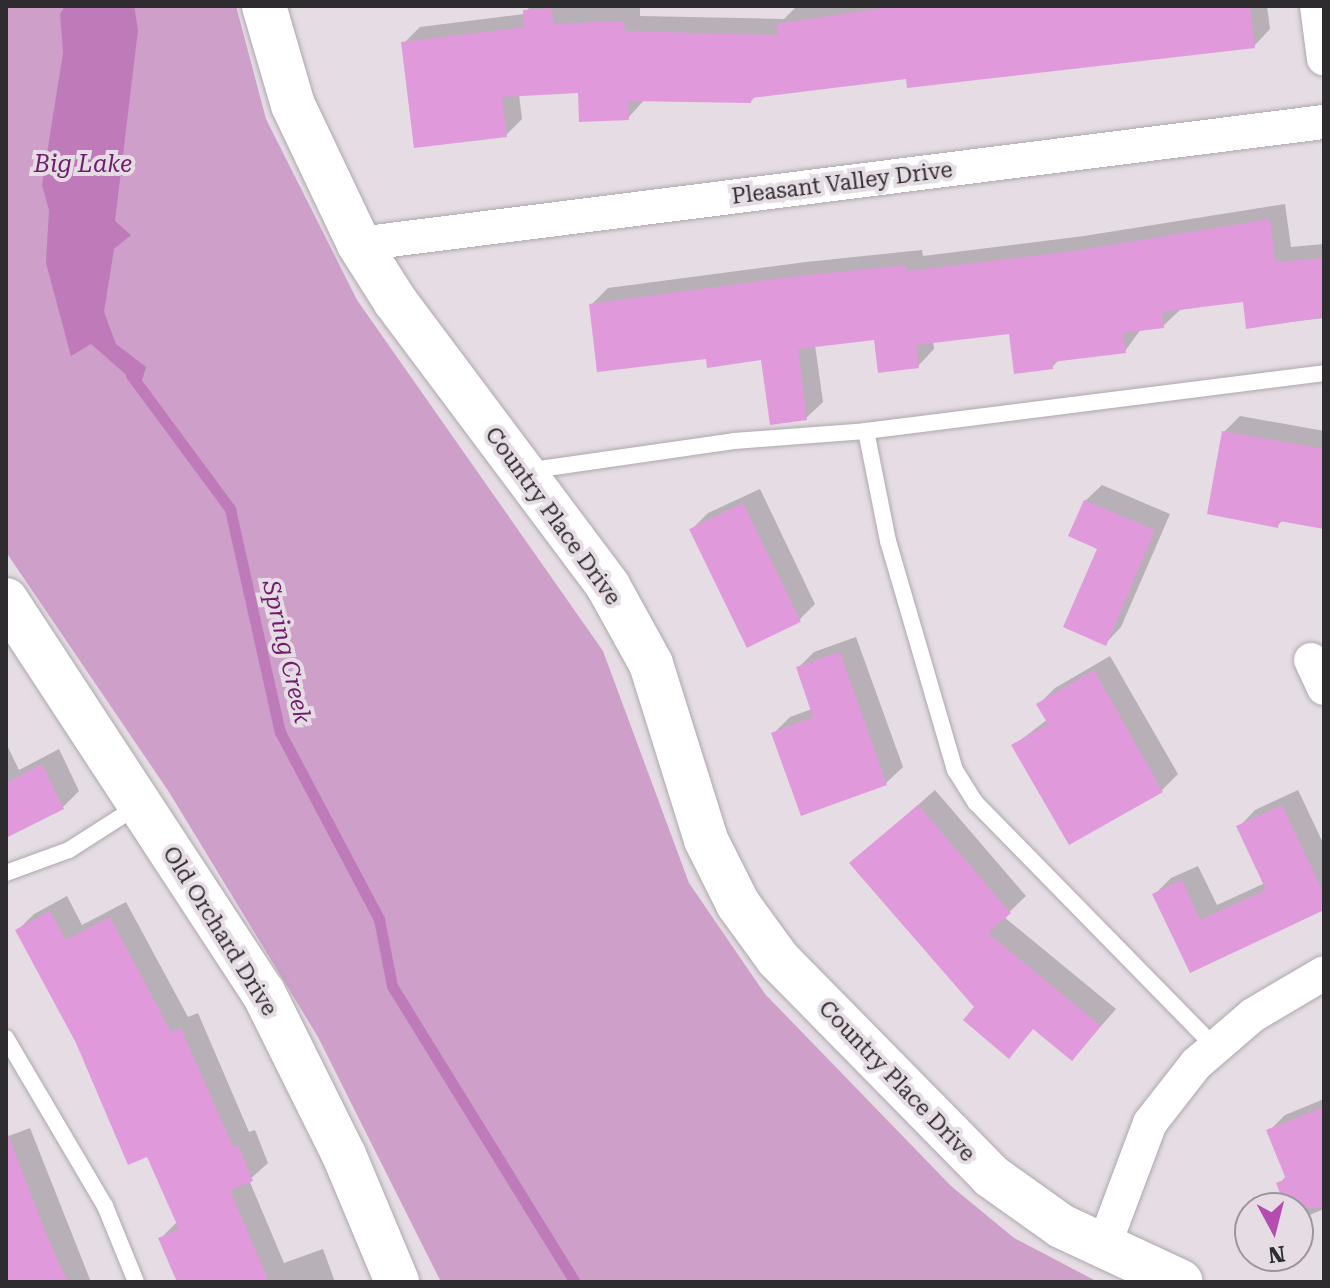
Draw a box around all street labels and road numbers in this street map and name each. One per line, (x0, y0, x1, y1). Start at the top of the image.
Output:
street label: Pleasant Valley Drive (730, 156, 954, 210)
street label: Country Place Drive (480, 422, 626, 610)
street label: Old Orchard Drive (157, 841, 283, 1021)
street label: Country Place Drive (813, 995, 981, 1167)

